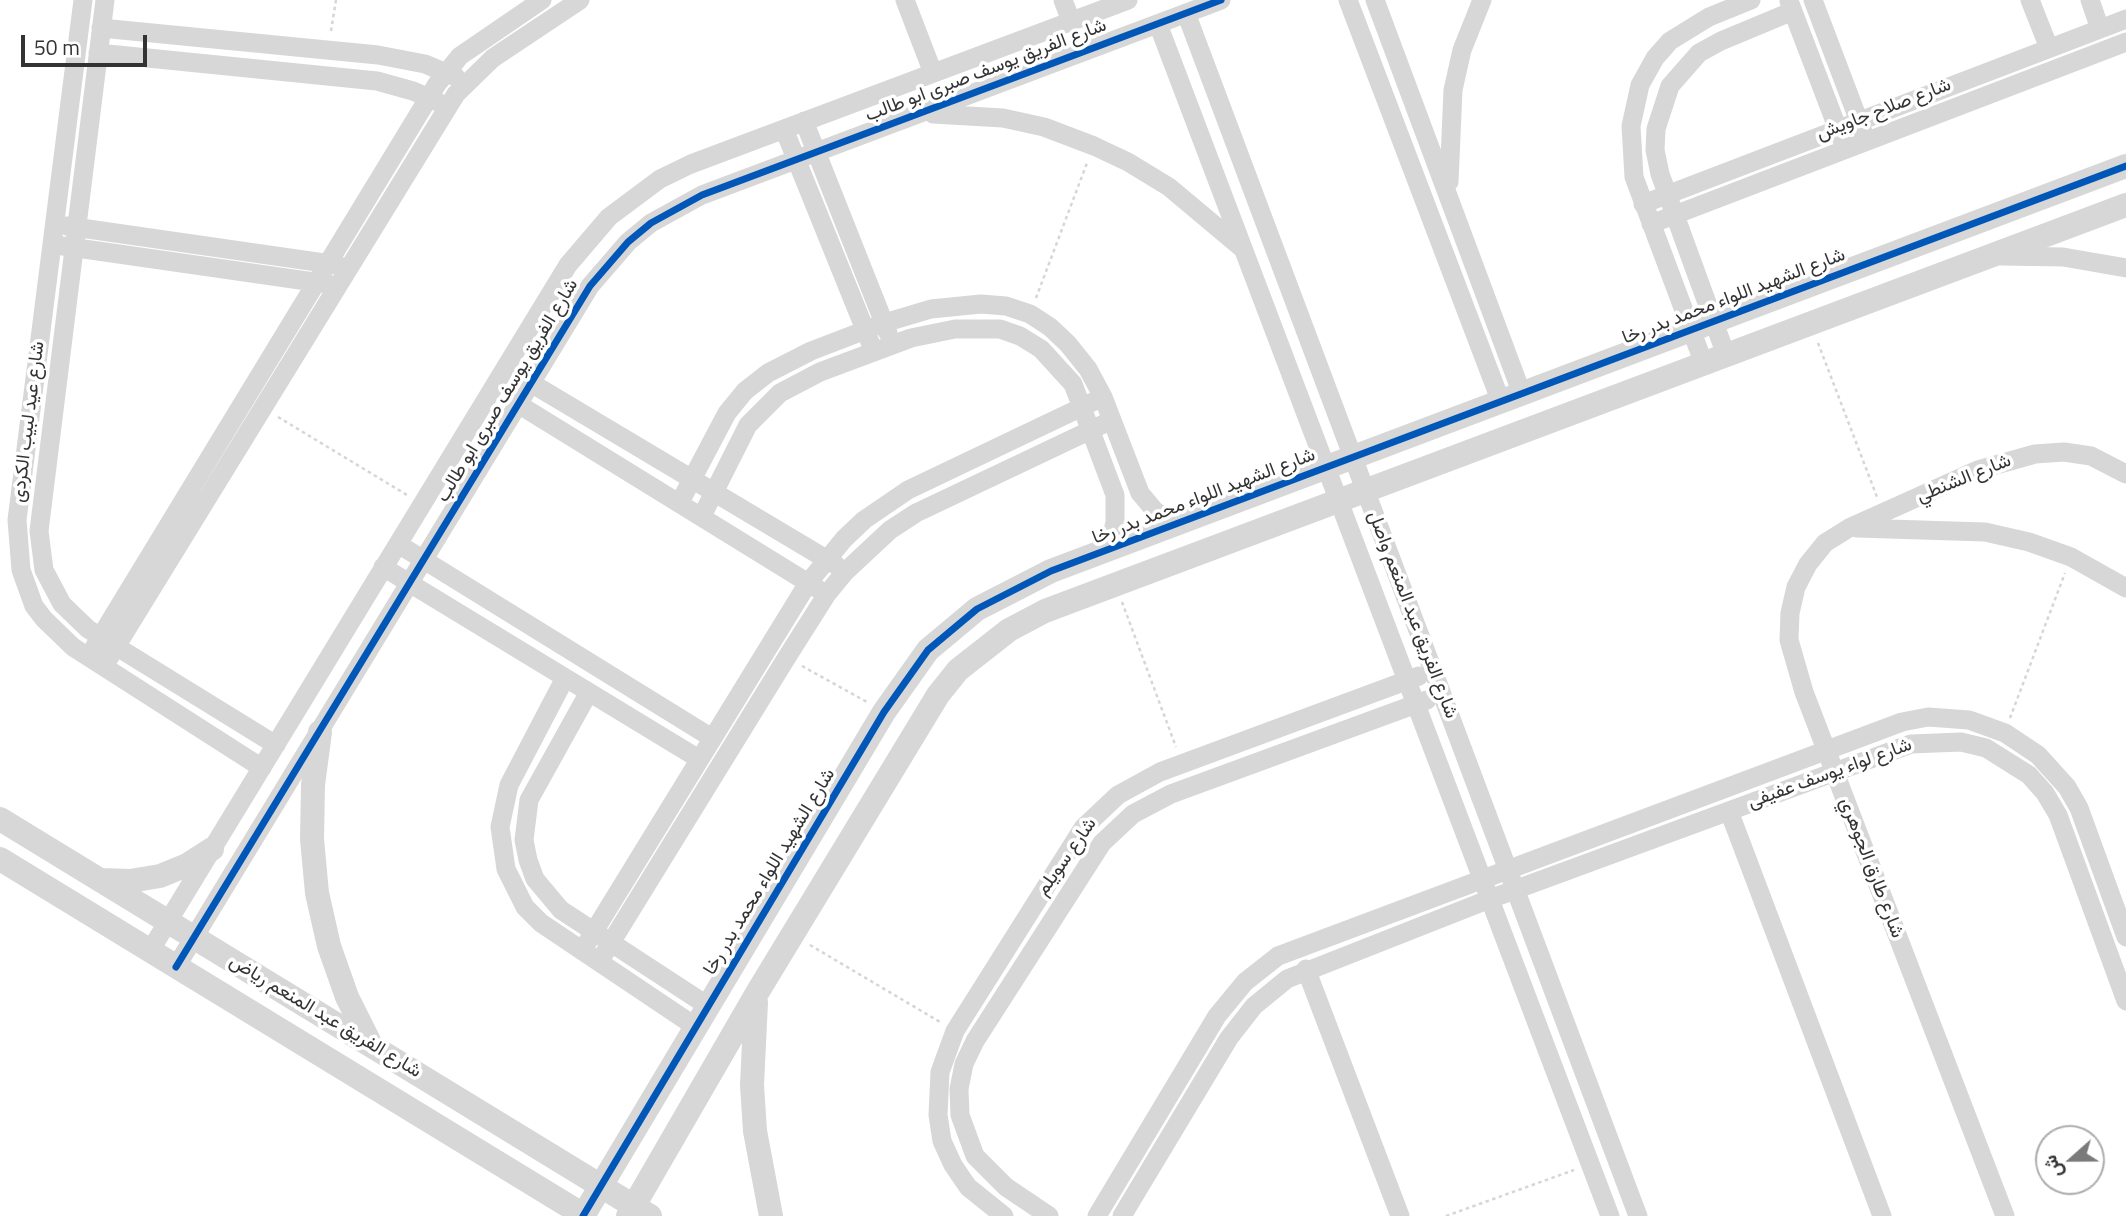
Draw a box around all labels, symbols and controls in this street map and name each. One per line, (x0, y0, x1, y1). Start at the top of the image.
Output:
street label: شارع الفريق يوسف صبرى ابو طالب (862, 14, 1110, 128)
scale bar (24, 21, 150, 65)
text: 50 m (34, 31, 80, 63)
street label: شارع صلاح جاويش (1814, 74, 1954, 146)
street label: شارع الشهيد اللواء محمد بدر رخا (1619, 244, 1849, 350)
street label: شارع الفريق يوسف صبرى ابو طالب (432, 275, 584, 507)
street label: شارع عيد لبيب الكردى (8, 340, 50, 504)
street label: شارع الشهيد اللواء محمد بدر رخا (1089, 444, 1319, 550)
street label: شارع الشنطي (1913, 450, 2015, 508)
street label: شارع الفريق عبد المنعم واصل (1362, 508, 1462, 722)
street label: شارع لواء يوسف عفيفى (1745, 734, 1915, 814)
street label: شارع الشهيد اللواء محمد بدر رخا (699, 765, 841, 979)
street label: شارع طارق الجوهري (1834, 795, 1908, 941)
street label: شارع سويلم (1032, 814, 1102, 900)
street label: شارع الفريق عبد المنعم رياض (225, 951, 425, 1083)
north arrow (2035, 1125, 2105, 1195)
text: ش (2034, 1151, 2069, 1183)

